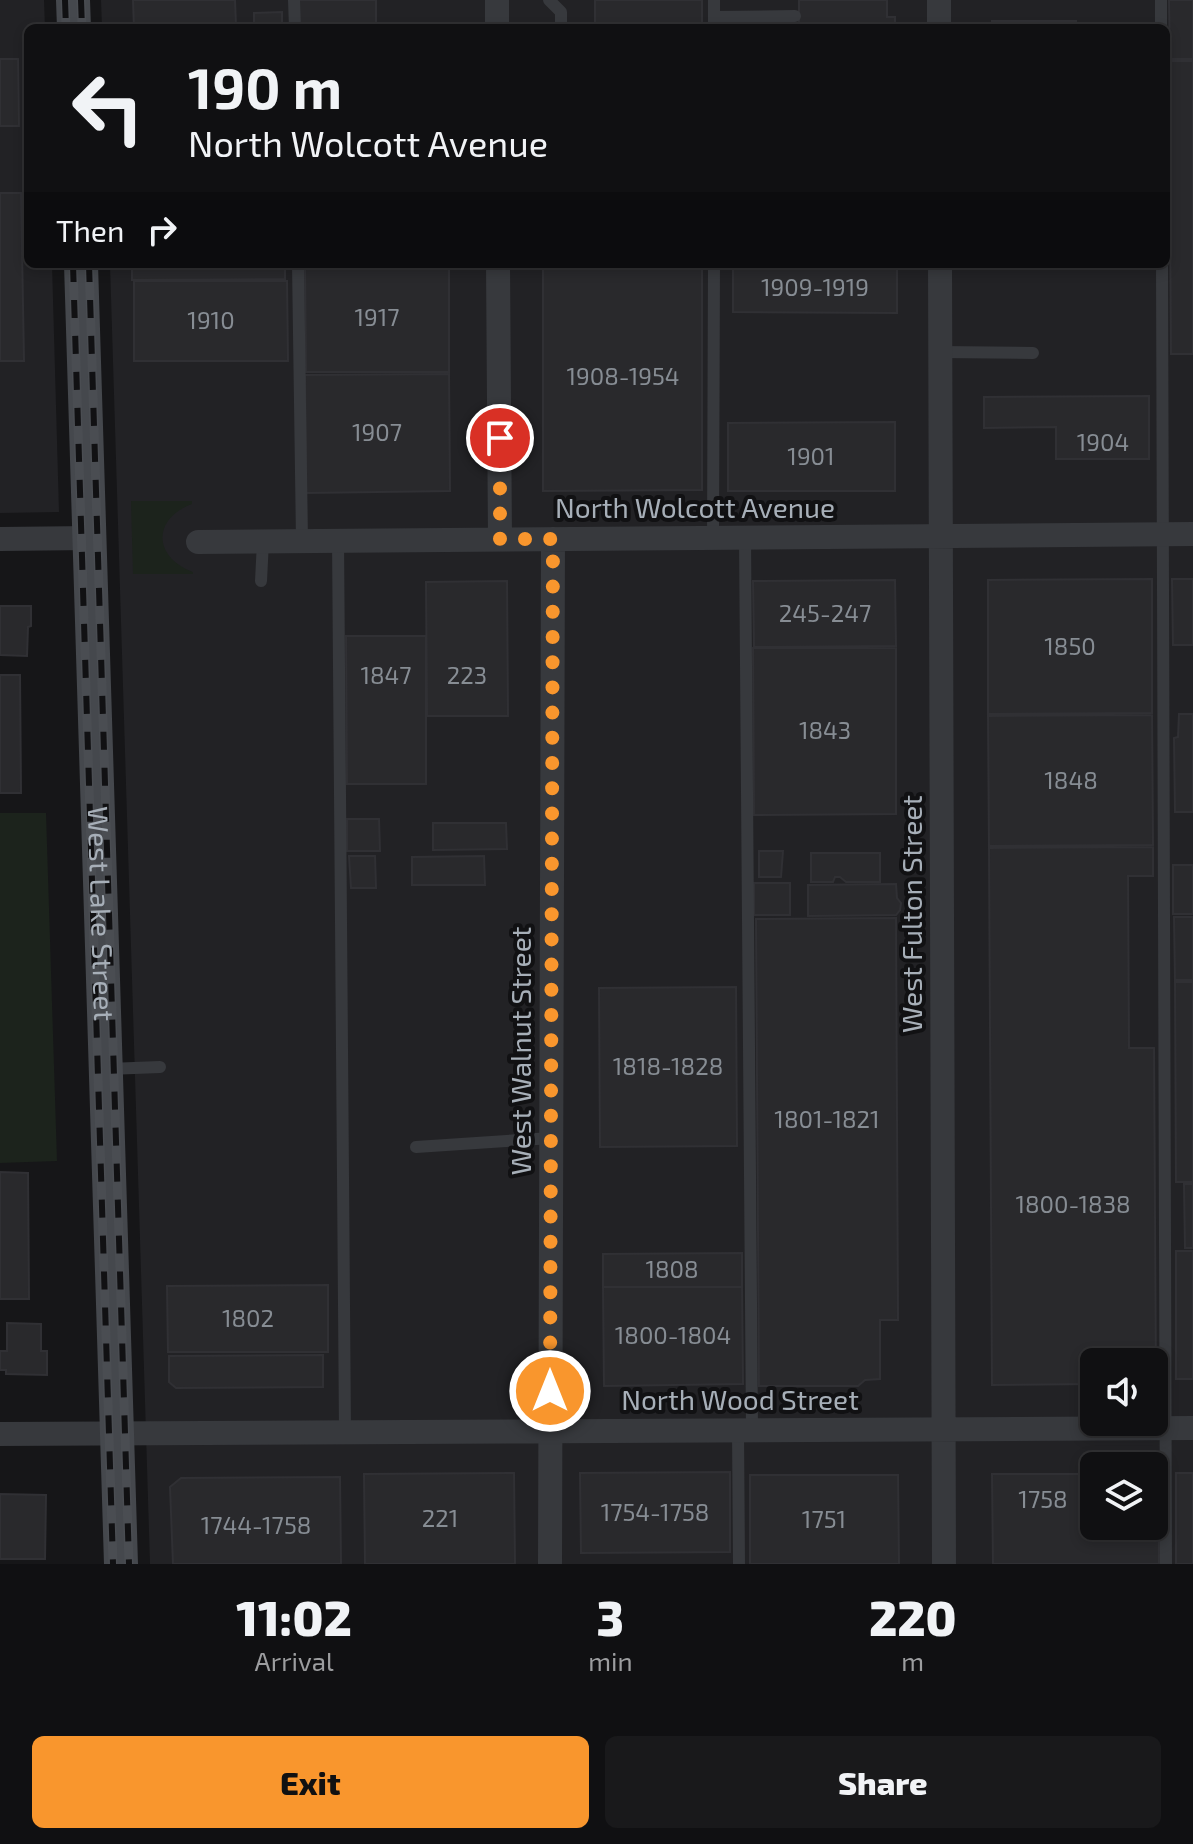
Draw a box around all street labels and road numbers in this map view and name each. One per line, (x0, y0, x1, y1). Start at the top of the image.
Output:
street label: North Wolcott Avenue (555, 490, 835, 524)
street label: West Fulton Street (894, 795, 928, 1033)
street label: West Lake Street (82, 806, 122, 1022)
street label: West Walnut Street (503, 927, 537, 1175)
street label: North Wood Street (621, 1382, 859, 1416)

